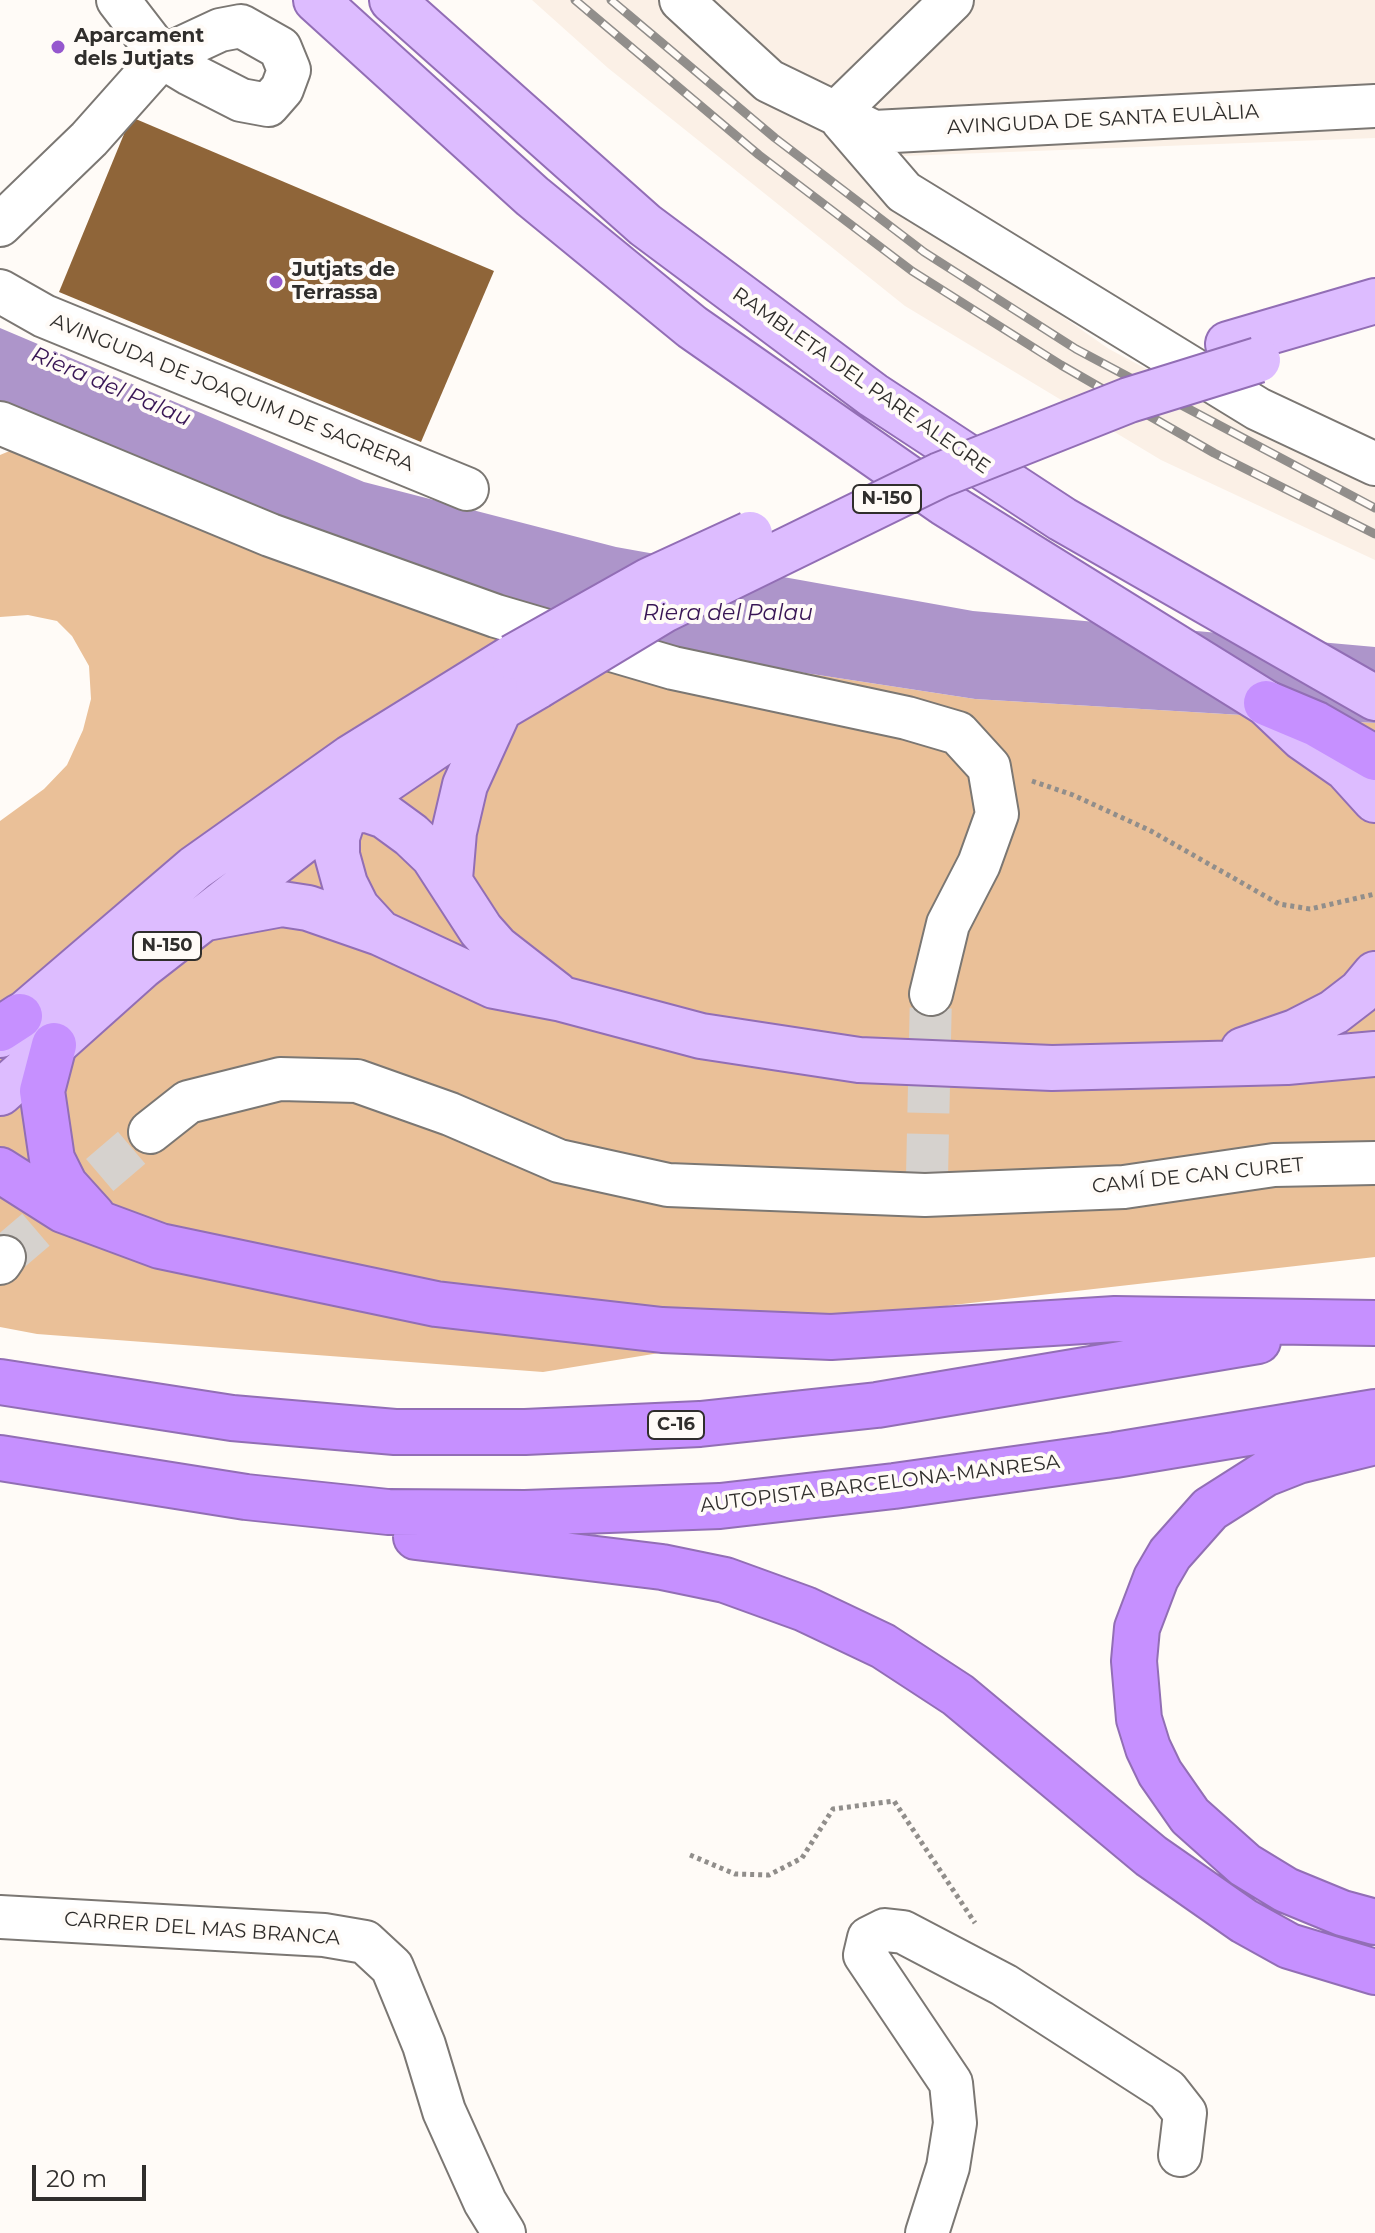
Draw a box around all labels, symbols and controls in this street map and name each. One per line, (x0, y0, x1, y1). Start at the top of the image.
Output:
place label: Aparcament dels Jutjats (74, 24, 204, 71)
marker: Aparcament dels Jutjats (49, 38, 67, 56)
street label: AVINGUDA DE SANTA EULÀLIA (946, 100, 1260, 140)
place label: Jutjats de Terrassa (292, 258, 395, 305)
marker: Jutjats de Terrassa (267, 273, 285, 291)
street label: RAMBLETA DEL PARE ALEGRE (728, 283, 994, 479)
street label: AVINGUDA DE JOAQUIM DE SAGRERA (47, 309, 417, 477)
water label: Riera del Palau (27, 342, 195, 432)
road number: N-150 (853, 485, 921, 513)
water label: Riera del Palau (643, 601, 813, 627)
road number: N-150 (133, 932, 201, 960)
street label: CAMÍ DE CAN CURET (1091, 1153, 1305, 1199)
road number: C-16 (648, 1411, 704, 1439)
street label: AUTOPISTA BARCELONA-MANRESA (699, 1450, 1061, 1518)
street label: CARRER DEL MAS BRANCA (63, 1907, 341, 1951)
scale bar (36, 2149, 150, 2199)
text: 20 m (46, 2164, 107, 2193)

